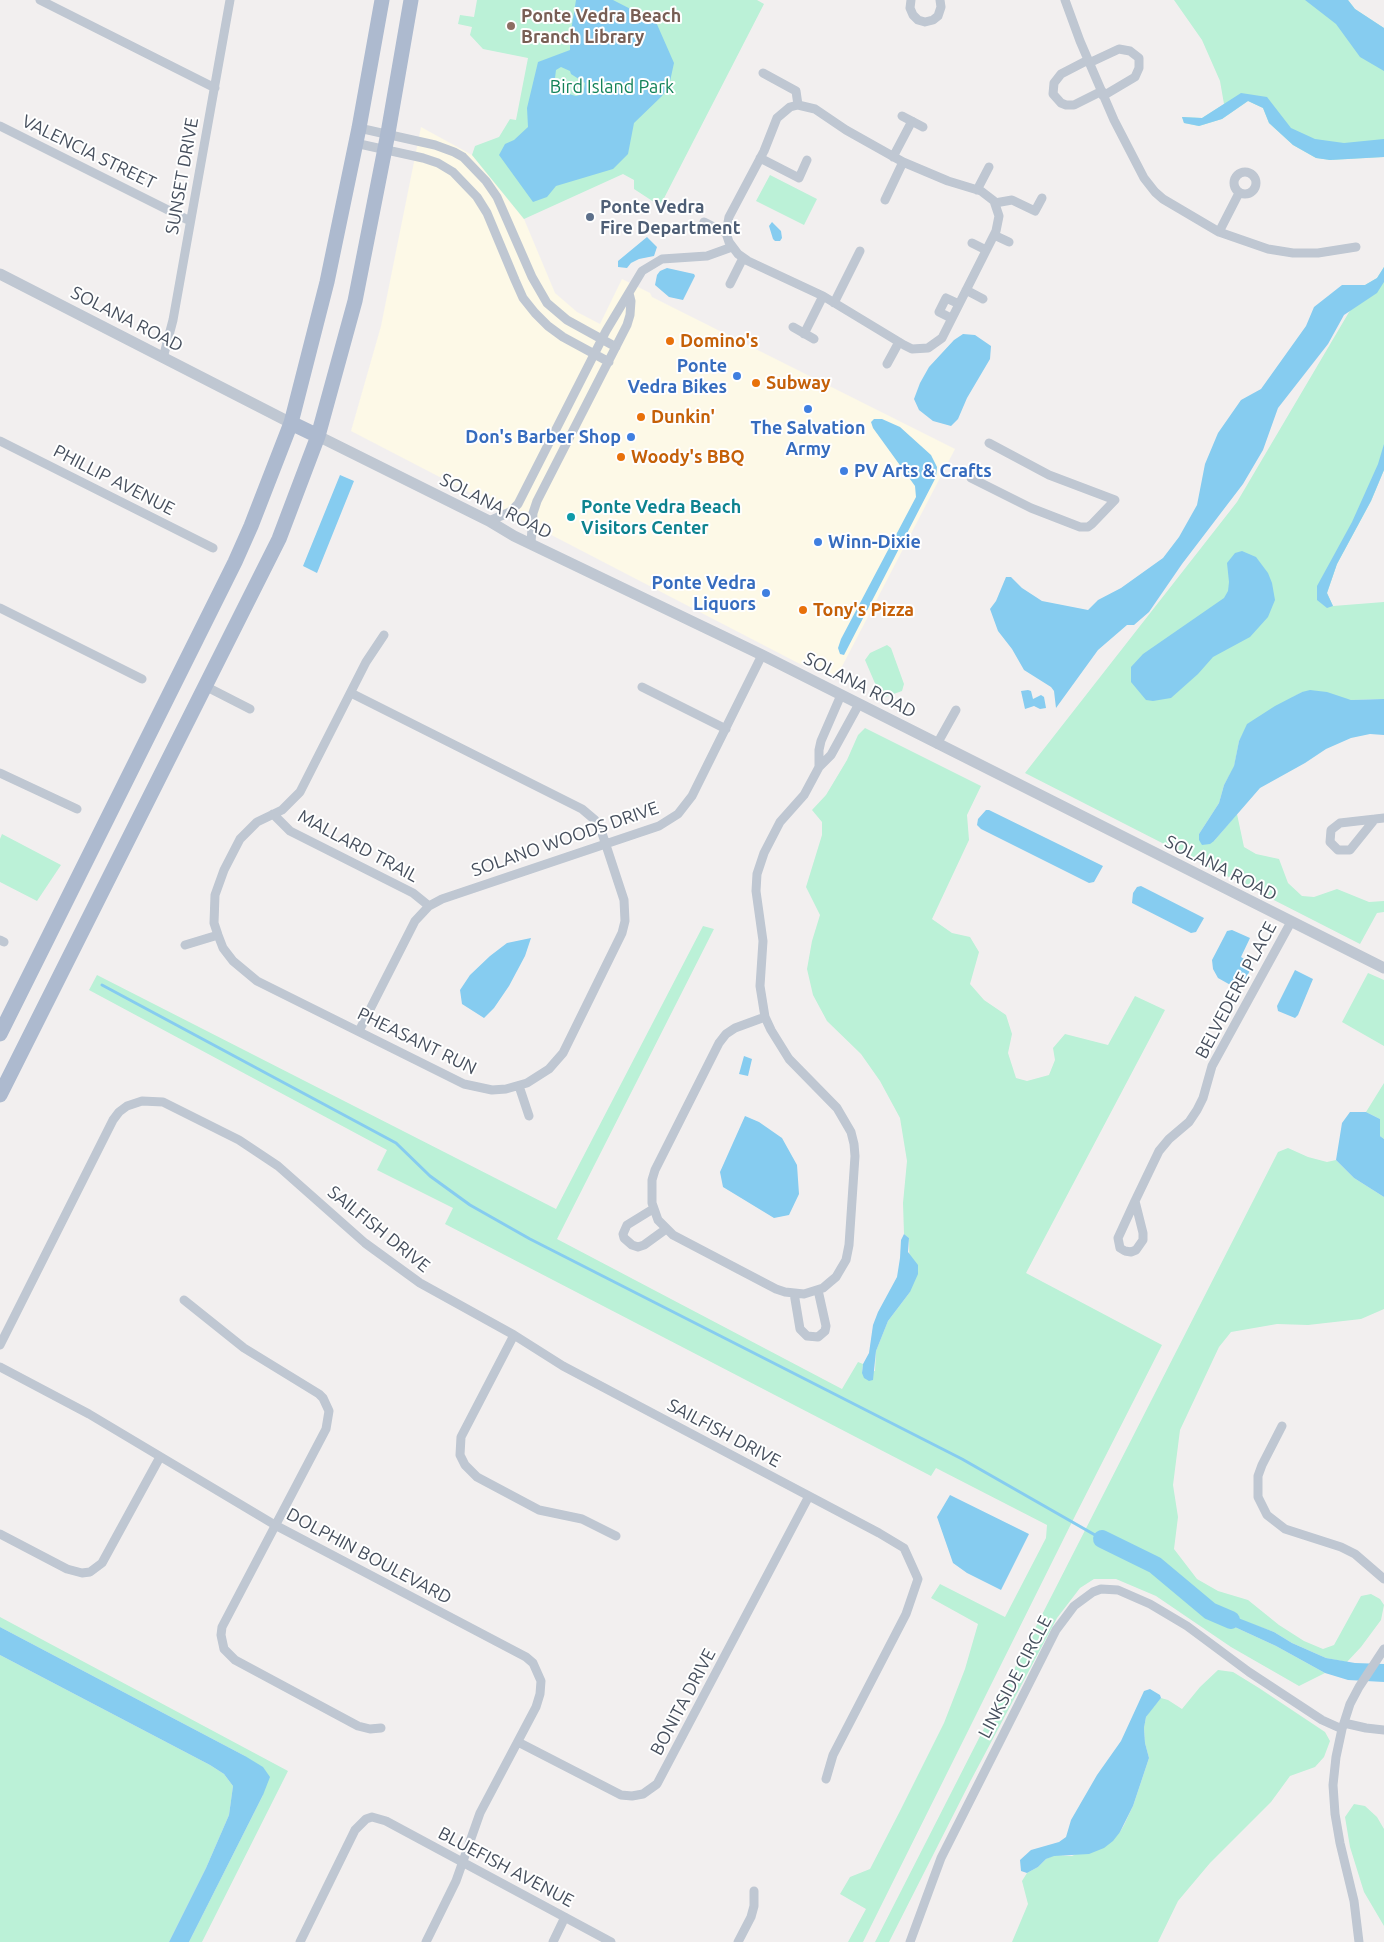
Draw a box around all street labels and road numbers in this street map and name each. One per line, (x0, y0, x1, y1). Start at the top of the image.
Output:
street label: VALENCIA STREET (18, 110, 160, 194)
street label: SUNSET DRIVE (161, 116, 203, 236)
street label: SOLANA ROAD (67, 281, 187, 357)
street label: PHILLIP AVENUE (50, 440, 178, 520)
street label: SOLANA ROAD (436, 468, 556, 544)
street label: SOLANA ROAD (800, 647, 920, 723)
street label: SOLANO WOODS DRIVE (469, 797, 661, 881)
street label: MALLARD TRAIL (294, 805, 422, 887)
street label: SOLANA ROAD (1161, 830, 1281, 906)
street label: BELVEDERE PLACE (1191, 918, 1281, 1062)
street label: PHEASANT RUN (354, 1003, 480, 1079)
street label: SAILFISH DRIVE (324, 1181, 434, 1277)
street label: SAILFISH DRIVE (664, 1394, 784, 1472)
street label: DOLPHIN BOULEVARD (283, 1503, 455, 1609)
street label: LINKSIDE CIRCLE (974, 1612, 1056, 1742)
street label: BONITA DRIVE (646, 1645, 720, 1759)
street label: BLUEFISH AVENUE (434, 1822, 578, 1912)

